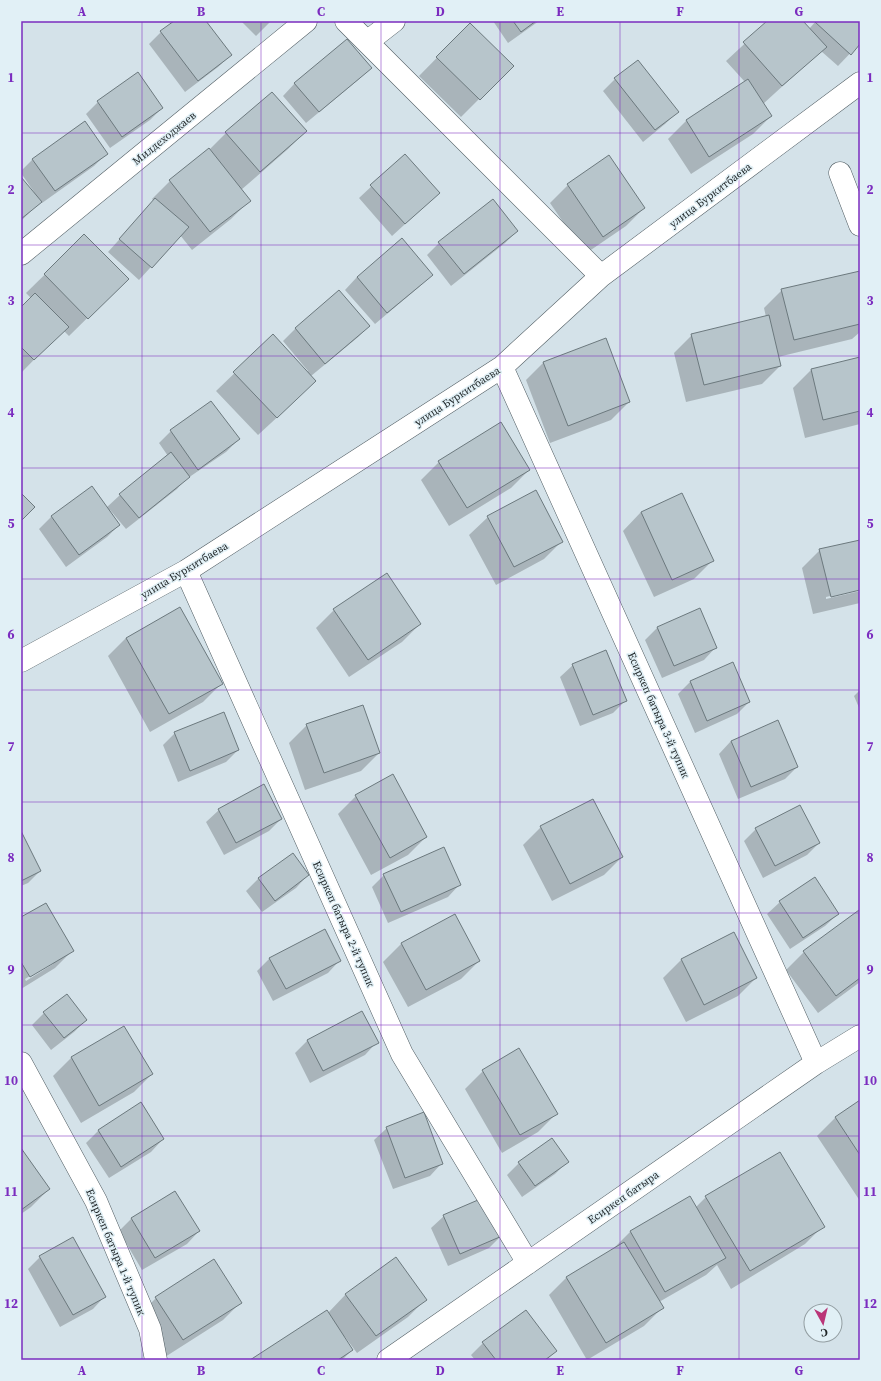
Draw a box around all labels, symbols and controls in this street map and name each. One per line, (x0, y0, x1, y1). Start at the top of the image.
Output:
text: A (78, 3, 87, 20)
text: B (197, 3, 206, 20)
text: C (317, 3, 325, 20)
text: D (435, 3, 445, 20)
text: E (556, 3, 564, 20)
text: F (676, 3, 684, 20)
text: G (795, 3, 804, 20)
text: 1 (7, 69, 15, 86)
text: 1 (866, 69, 874, 86)
street label: Милдеходжаев (129, 108, 199, 169)
street label: улица Буркитбаева (666, 159, 755, 231)
text: 2 (7, 181, 15, 198)
text: 2 (866, 181, 874, 198)
text: 3 (7, 292, 15, 309)
text: 3 (866, 292, 874, 309)
street label: улица Буркитбаева (411, 363, 503, 430)
text: 4 (7, 404, 15, 421)
text: 4 (866, 404, 874, 421)
text: 5 (7, 515, 15, 532)
text: 5 (866, 515, 874, 532)
street label: улица Буркитбаева (138, 538, 231, 603)
text: 6 (7, 626, 15, 643)
text: 6 (866, 626, 874, 643)
street label: Есиркеп батыра 3-й тупик (624, 650, 693, 781)
text: 7 (7, 738, 15, 755)
text: 7 (866, 738, 874, 755)
text: 8 (7, 849, 15, 866)
text: 8 (866, 849, 874, 866)
street label: Есиркеп батыра 2-й тупик (309, 859, 378, 990)
text: 9 (7, 961, 15, 978)
text: 9 (866, 961, 874, 978)
text: 10 (4, 1072, 18, 1089)
text: 10 (863, 1072, 877, 1089)
street label: Есиркеп батыра (585, 1167, 662, 1228)
text: 11 (4, 1183, 18, 1200)
text: 11 (863, 1183, 877, 1200)
street label: Есиркеп батыра 1-й тупик (82, 1186, 149, 1318)
text: 12 (4, 1295, 18, 1312)
text: 12 (863, 1295, 877, 1312)
north arrow (803, 1303, 843, 1343)
text: С (820, 1325, 829, 1340)
text: A (78, 1362, 87, 1379)
text: B (197, 1362, 206, 1379)
text: C (317, 1362, 325, 1379)
text: D (435, 1362, 445, 1379)
text: E (556, 1362, 564, 1379)
text: F (676, 1362, 684, 1379)
text: G (795, 1362, 804, 1379)

